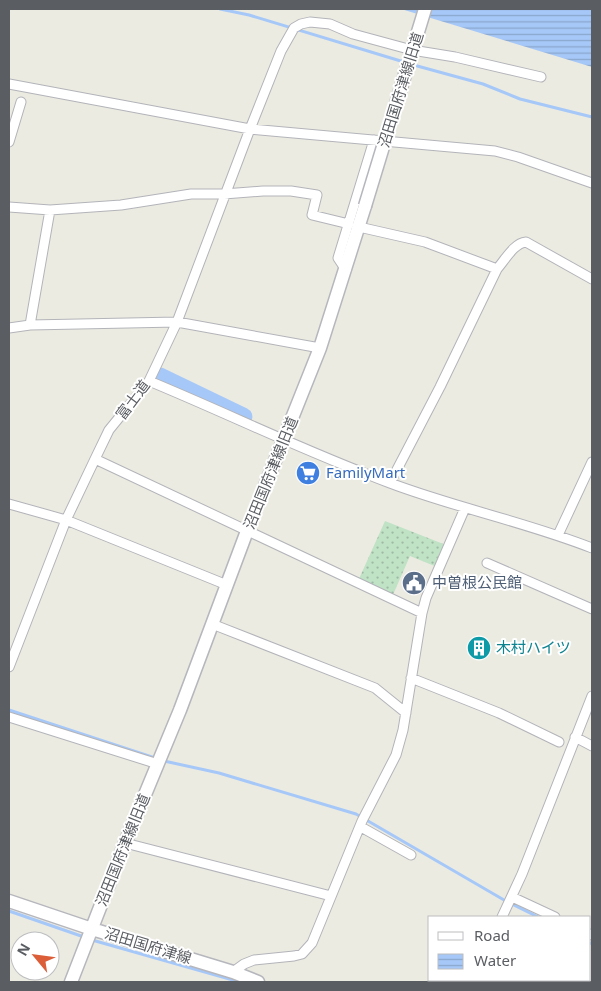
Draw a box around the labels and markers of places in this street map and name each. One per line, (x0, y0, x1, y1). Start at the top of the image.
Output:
supermarket icon: FamilyMart (295, 460, 321, 486)
place label: FamilyMart (326, 462, 406, 482)
public building icon: 中曽根公民館 (401, 570, 427, 596)
place label: 中曽根公民館 (432, 572, 522, 592)
building icon: 木村ハイツ (466, 635, 492, 661)
place label: 木村ハイツ (496, 637, 571, 657)

